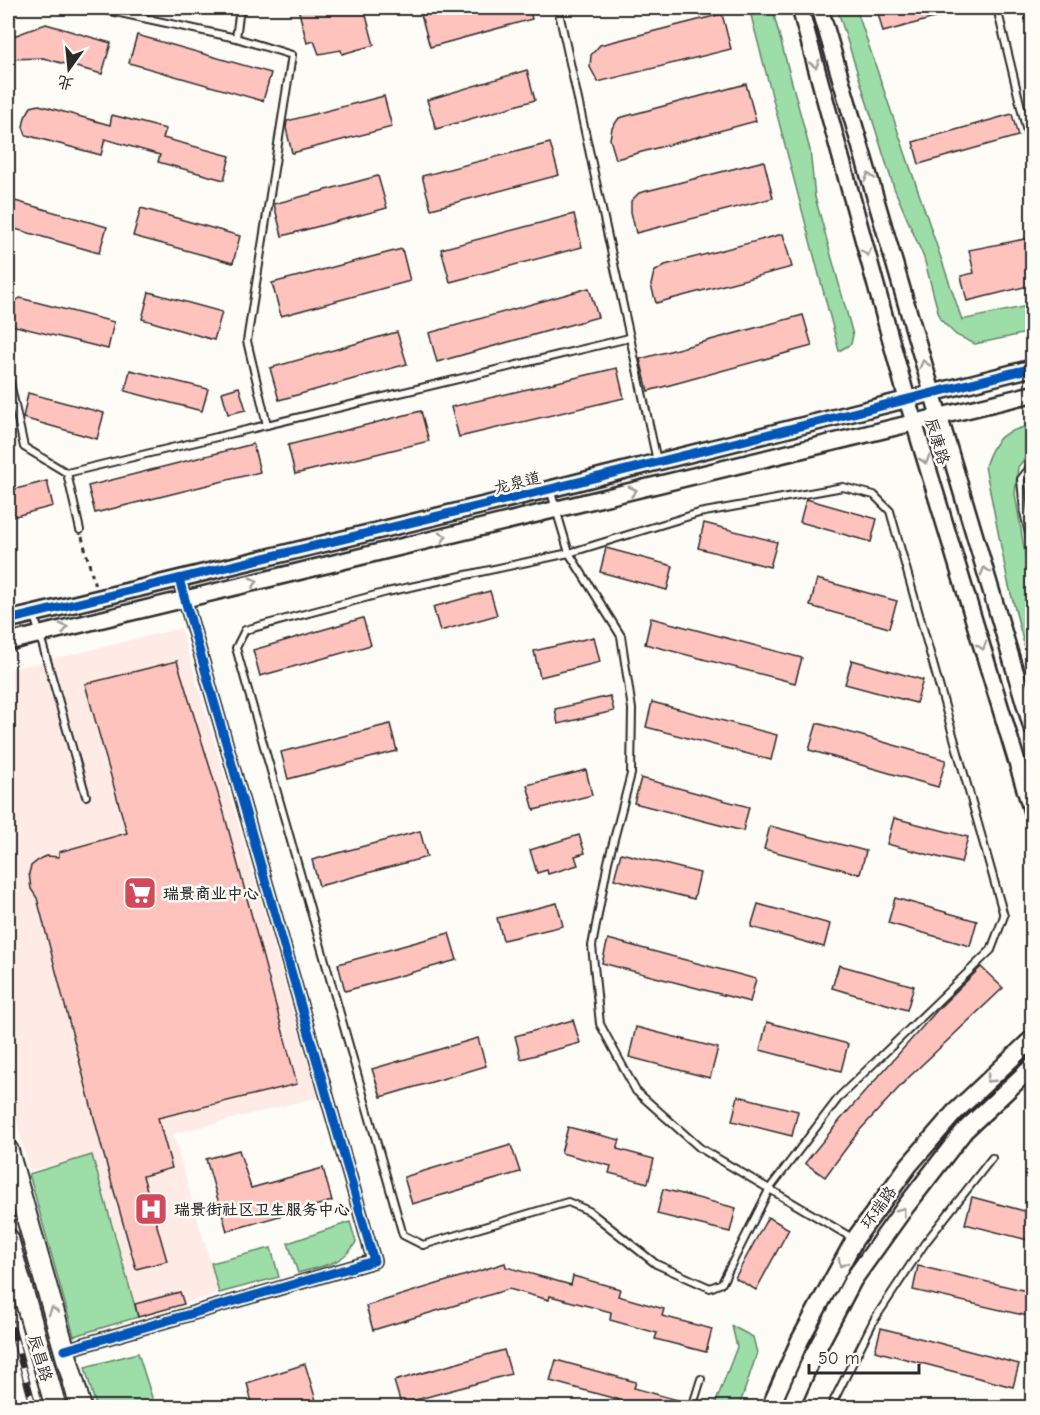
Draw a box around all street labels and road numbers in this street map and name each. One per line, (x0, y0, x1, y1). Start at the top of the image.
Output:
street label: 辰康路 (921, 416, 953, 467)
street label: 龙泉道 (492, 468, 543, 498)
street label: 环瑞路 (857, 1183, 900, 1232)
street label: 辰昌路 (25, 1333, 55, 1384)

